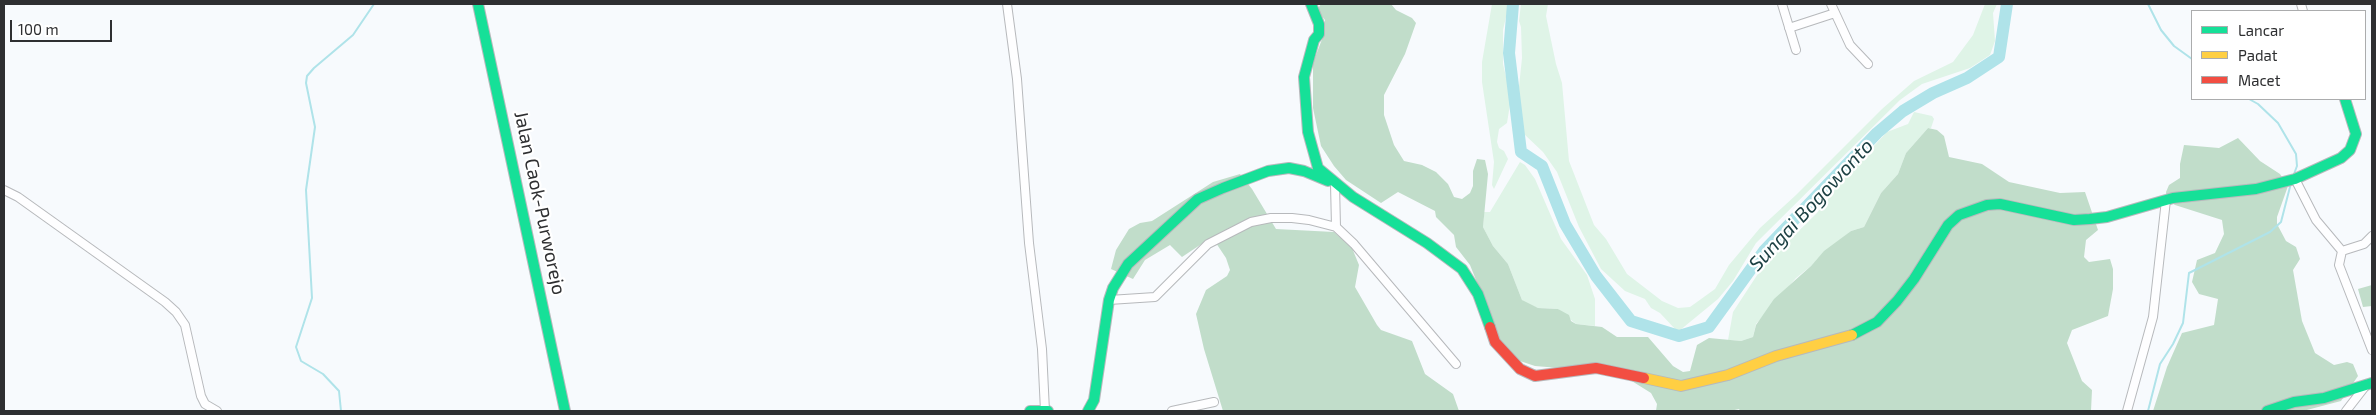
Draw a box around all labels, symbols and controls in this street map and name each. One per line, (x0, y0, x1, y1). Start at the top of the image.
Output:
scale bar (12, 10, 115, 42)
legend (2191, 10, 2366, 100)
text: 100 m (18, 20, 59, 38)
text: Lancar (2238, 21, 2284, 39)
text: Padat (2238, 46, 2278, 64)
text: Macet (2238, 71, 2280, 89)
street label: Jalan Caok-Purworejo (509, 109, 571, 297)
water label: Sungai Bogowonto (1744, 134, 1878, 276)

